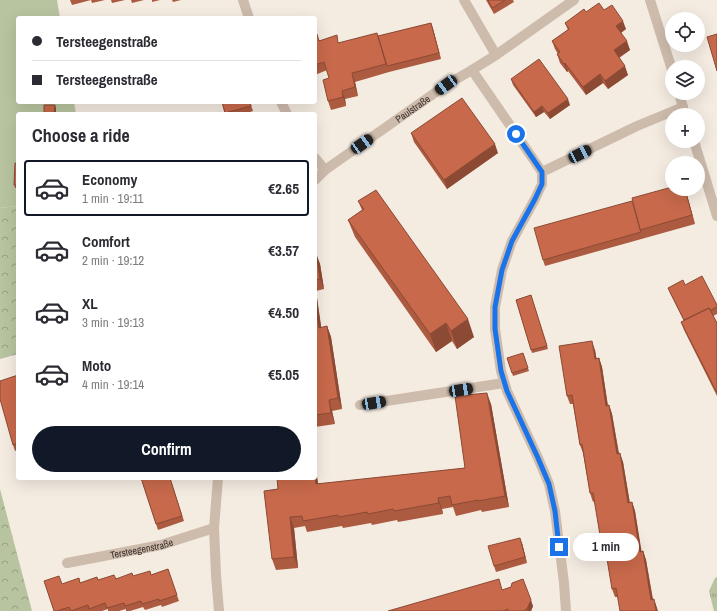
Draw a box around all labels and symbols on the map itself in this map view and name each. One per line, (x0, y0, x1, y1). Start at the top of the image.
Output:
car (433, 73, 459, 97)
street label: Paulstraße (392, 92, 433, 125)
route start (507, 125, 525, 143)
car (349, 132, 375, 156)
car (567, 143, 593, 165)
car (448, 382, 474, 398)
car (361, 395, 387, 411)
callout: 1 min (573, 533, 639, 561)
street label: Tersteegenstraße (109, 535, 175, 561)
route end (550, 538, 568, 556)

